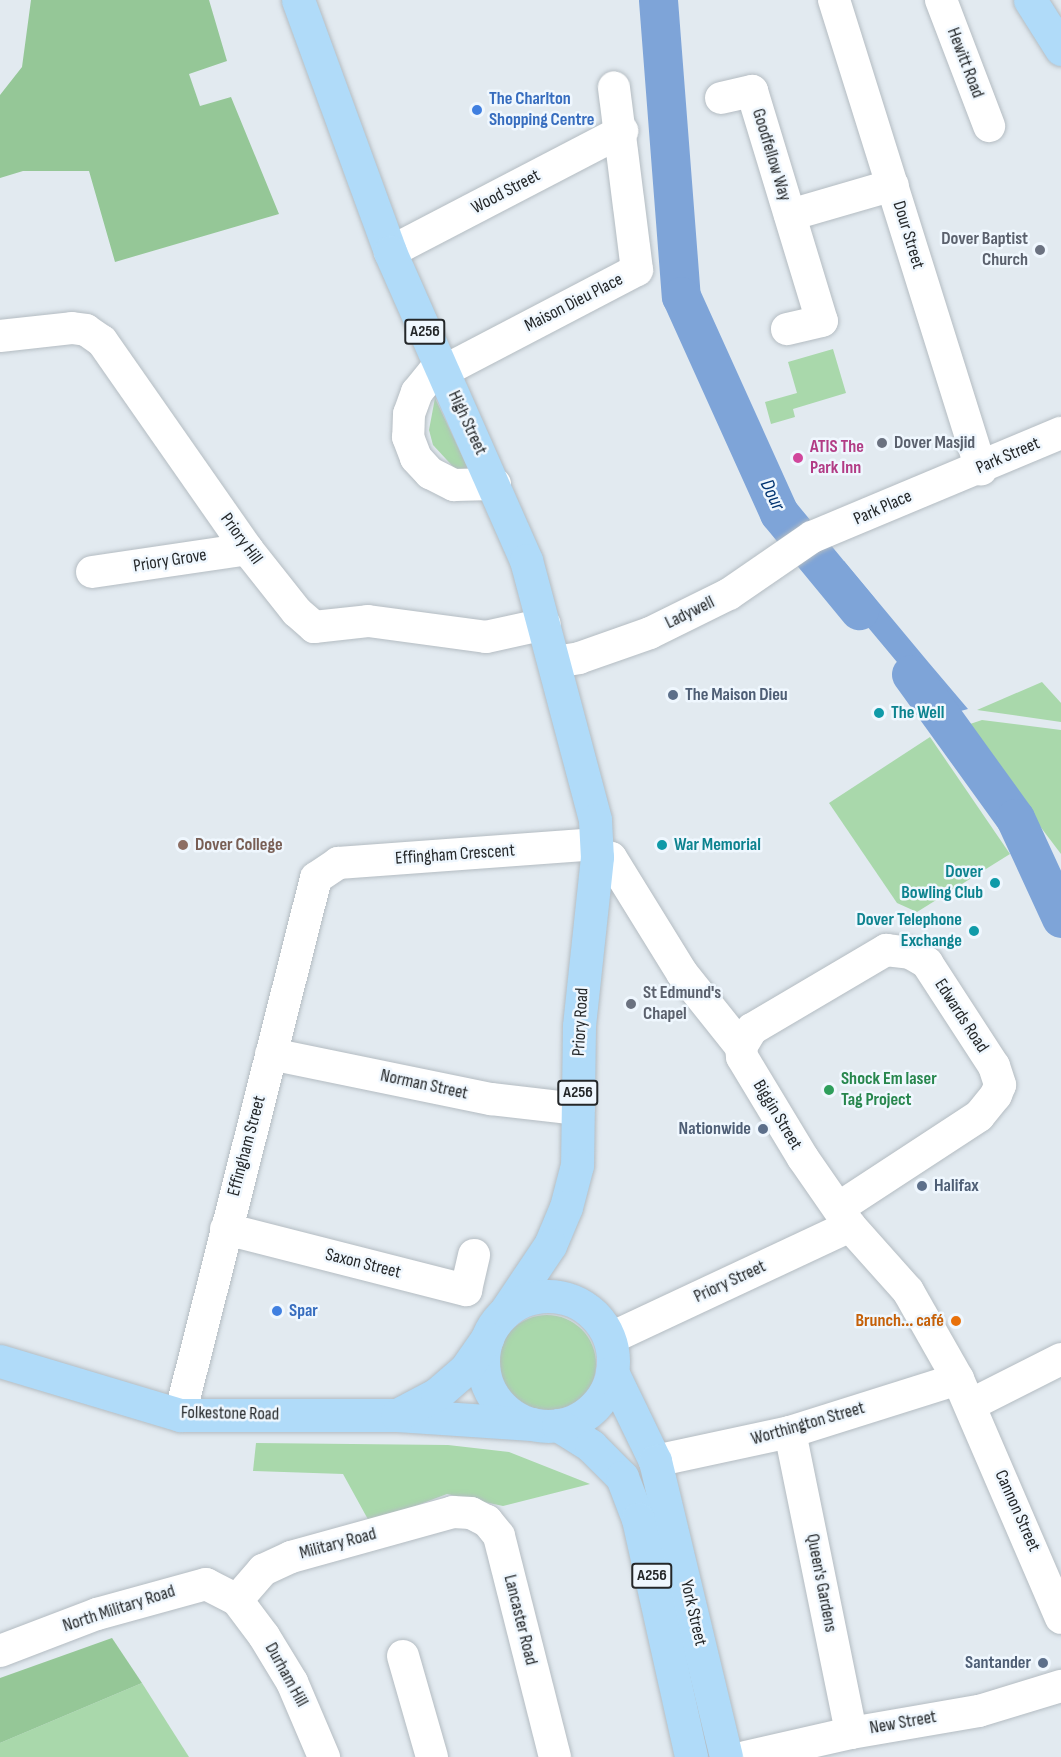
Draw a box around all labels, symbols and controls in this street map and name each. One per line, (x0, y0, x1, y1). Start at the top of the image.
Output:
street label: Hewitt Road (942, 25, 988, 101)
place label: The Charlton Shopping Centre (489, 89, 594, 132)
marker: The Charlton Shopping Centre (470, 103, 484, 117)
street label: Goodfellow Way (747, 106, 795, 204)
street label: Wood Street (468, 165, 544, 219)
street label: Dour Street (887, 198, 929, 272)
place label: Dover Baptist Church (941, 229, 1028, 272)
marker: Dover Baptist Church (1033, 243, 1047, 257)
street label: Maison Dieu Place (521, 269, 627, 337)
road number: A256 (404, 319, 446, 345)
street label: High Street (443, 388, 491, 458)
place label: Dover Masjid (894, 432, 975, 454)
street label: Park Street (973, 433, 1043, 479)
marker: Dover Masjid (875, 436, 889, 450)
place label: ATIS The Park Inn (810, 437, 864, 480)
marker: ATIS The Park Inn (791, 451, 805, 465)
water label: Dour (754, 476, 790, 514)
street label: Park Place (851, 486, 915, 530)
street label: Priory Hill (215, 509, 267, 569)
street label: Priory Grove (132, 545, 208, 577)
street label: Ladywell (662, 592, 718, 634)
place label: The Maison Dieu (685, 684, 788, 706)
marker: The Maison Dieu (666, 688, 680, 702)
place label: The Well (891, 702, 944, 724)
marker: The Well (872, 706, 886, 720)
place label: Dover College (195, 834, 283, 856)
place label: War Memorial (674, 834, 761, 856)
marker: Dover College (176, 838, 190, 852)
marker: War Memorial (655, 838, 669, 852)
street label: Effingham Crescent (394, 840, 516, 870)
place label: Dover Bowling Club (901, 862, 983, 904)
marker: Dover Bowling Club (988, 876, 1002, 890)
place label: Dover Telephone Exchange (856, 910, 962, 952)
marker: Dover Telephone Exchange (967, 924, 981, 938)
street label: Edwards Road (929, 975, 993, 1057)
place label: St Edmund's Chapel (643, 983, 721, 1026)
street label: Priory Road (568, 987, 594, 1057)
marker: St Edmund's Chapel (624, 997, 638, 1011)
street label: Norman Street (378, 1065, 470, 1105)
place label: Shock Em laser Tag Project (841, 1069, 937, 1112)
street label: Biggin Street (748, 1076, 806, 1154)
road number: A256 (557, 1080, 599, 1106)
marker: Shock Em laser Tag Project (822, 1083, 836, 1097)
street label: Effingham Street (223, 1093, 271, 1199)
place label: Nationwide (679, 1118, 751, 1140)
marker: Nationwide (756, 1122, 770, 1136)
place label: Halifax (934, 1175, 979, 1197)
marker: Halifax (915, 1179, 929, 1193)
street label: Saxon Street (323, 1244, 403, 1284)
street label: Priory Street (691, 1256, 769, 1308)
place label: Spar (289, 1300, 318, 1322)
marker: Spar (270, 1304, 284, 1318)
place label: Brunch... café (855, 1310, 944, 1332)
marker: Brunch... café (949, 1314, 963, 1328)
street label: Worthington Street (749, 1397, 867, 1451)
street label: Folkestone Road (181, 1402, 279, 1426)
street label: Cannon Street (989, 1467, 1045, 1555)
street label: Military Road (297, 1523, 379, 1565)
street label: Queen's Gardens (801, 1532, 841, 1634)
road number: A256 (631, 1563, 673, 1589)
street label: Lancaster Road (498, 1573, 542, 1667)
street label: York Street (675, 1578, 711, 1648)
street label: North Military Road (60, 1581, 178, 1637)
street label: Durham Hill (260, 1639, 312, 1711)
place label: Santander (965, 1652, 1031, 1674)
marker: Santander (1036, 1656, 1050, 1670)
street label: New Street (868, 1707, 938, 1739)

